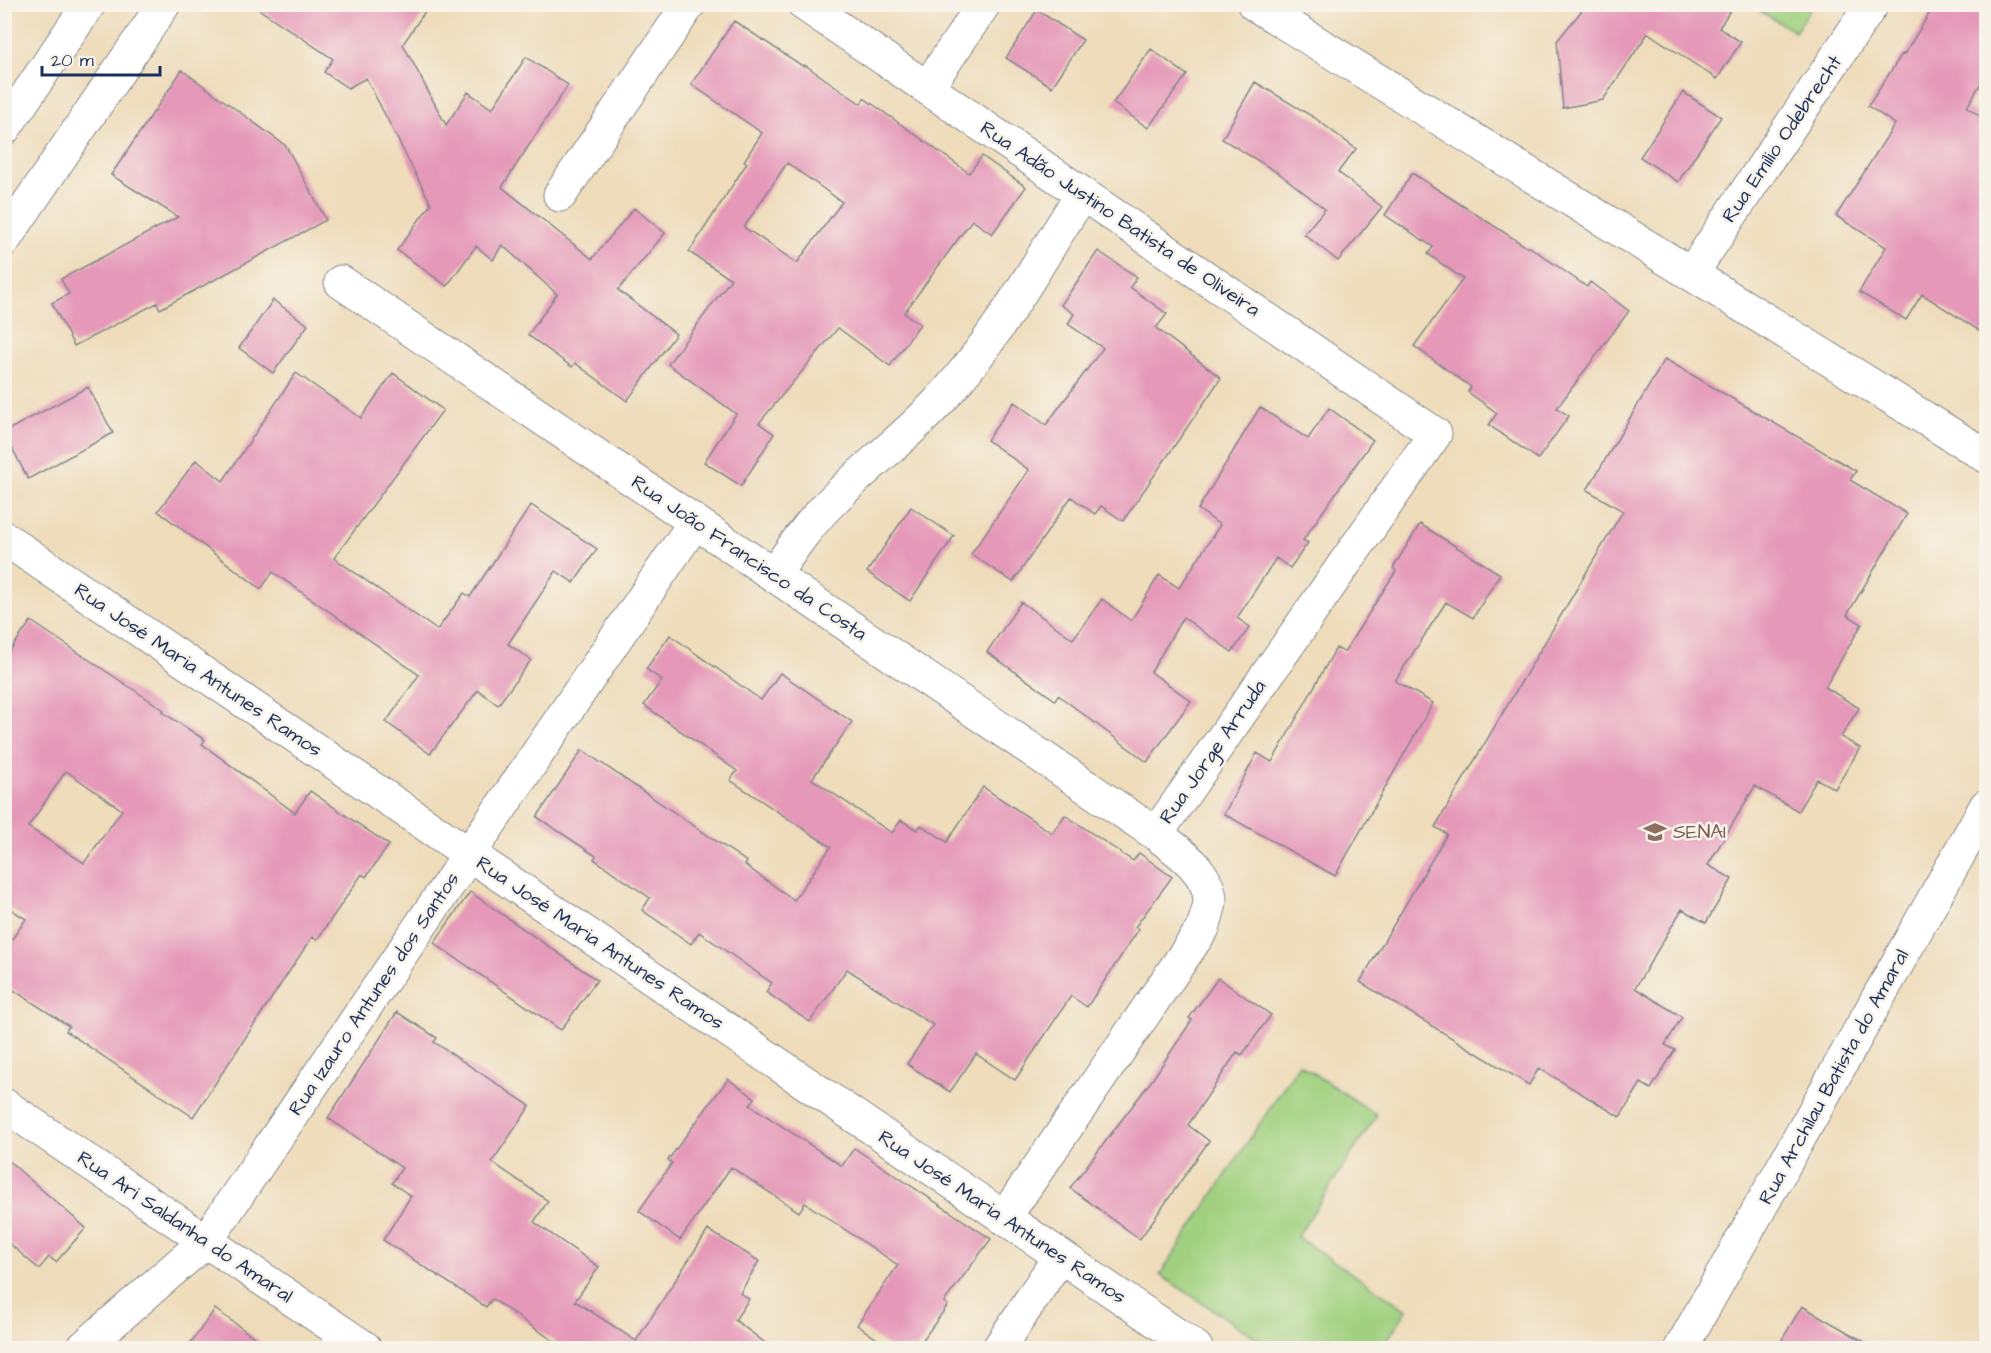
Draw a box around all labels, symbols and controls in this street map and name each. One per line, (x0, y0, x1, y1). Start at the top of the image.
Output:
scale bar (42, 39, 160, 77)
text: 20 m (51, 48, 94, 73)
street label: Rua Emílio Odebrecht (1715, 50, 1849, 228)
street label: Rua Adão Justino Batista de Oliveira (974, 115, 1266, 323)
street label: Rua João Francisco da Costa (626, 468, 872, 648)
street label: Rua José Maria Antunes Ramos (69, 576, 327, 764)
street label: Rua Jorge Arruda (1153, 674, 1274, 830)
place label: SENAI (1673, 818, 1726, 846)
school or university icon: SENAI (1642, 819, 1668, 845)
street label: Rua José Maria Antunes Ramos (471, 849, 729, 1037)
street label: Rua Izauro Antunes dos Santos (282, 867, 466, 1121)
street label: Rua Archilau Batista do Amaral (1752, 944, 1916, 1210)
street label: Rua José Maria Antunes Ramos (873, 1123, 1131, 1311)
street label: Rua Ari Saldanha do Amaral (72, 1144, 298, 1310)

